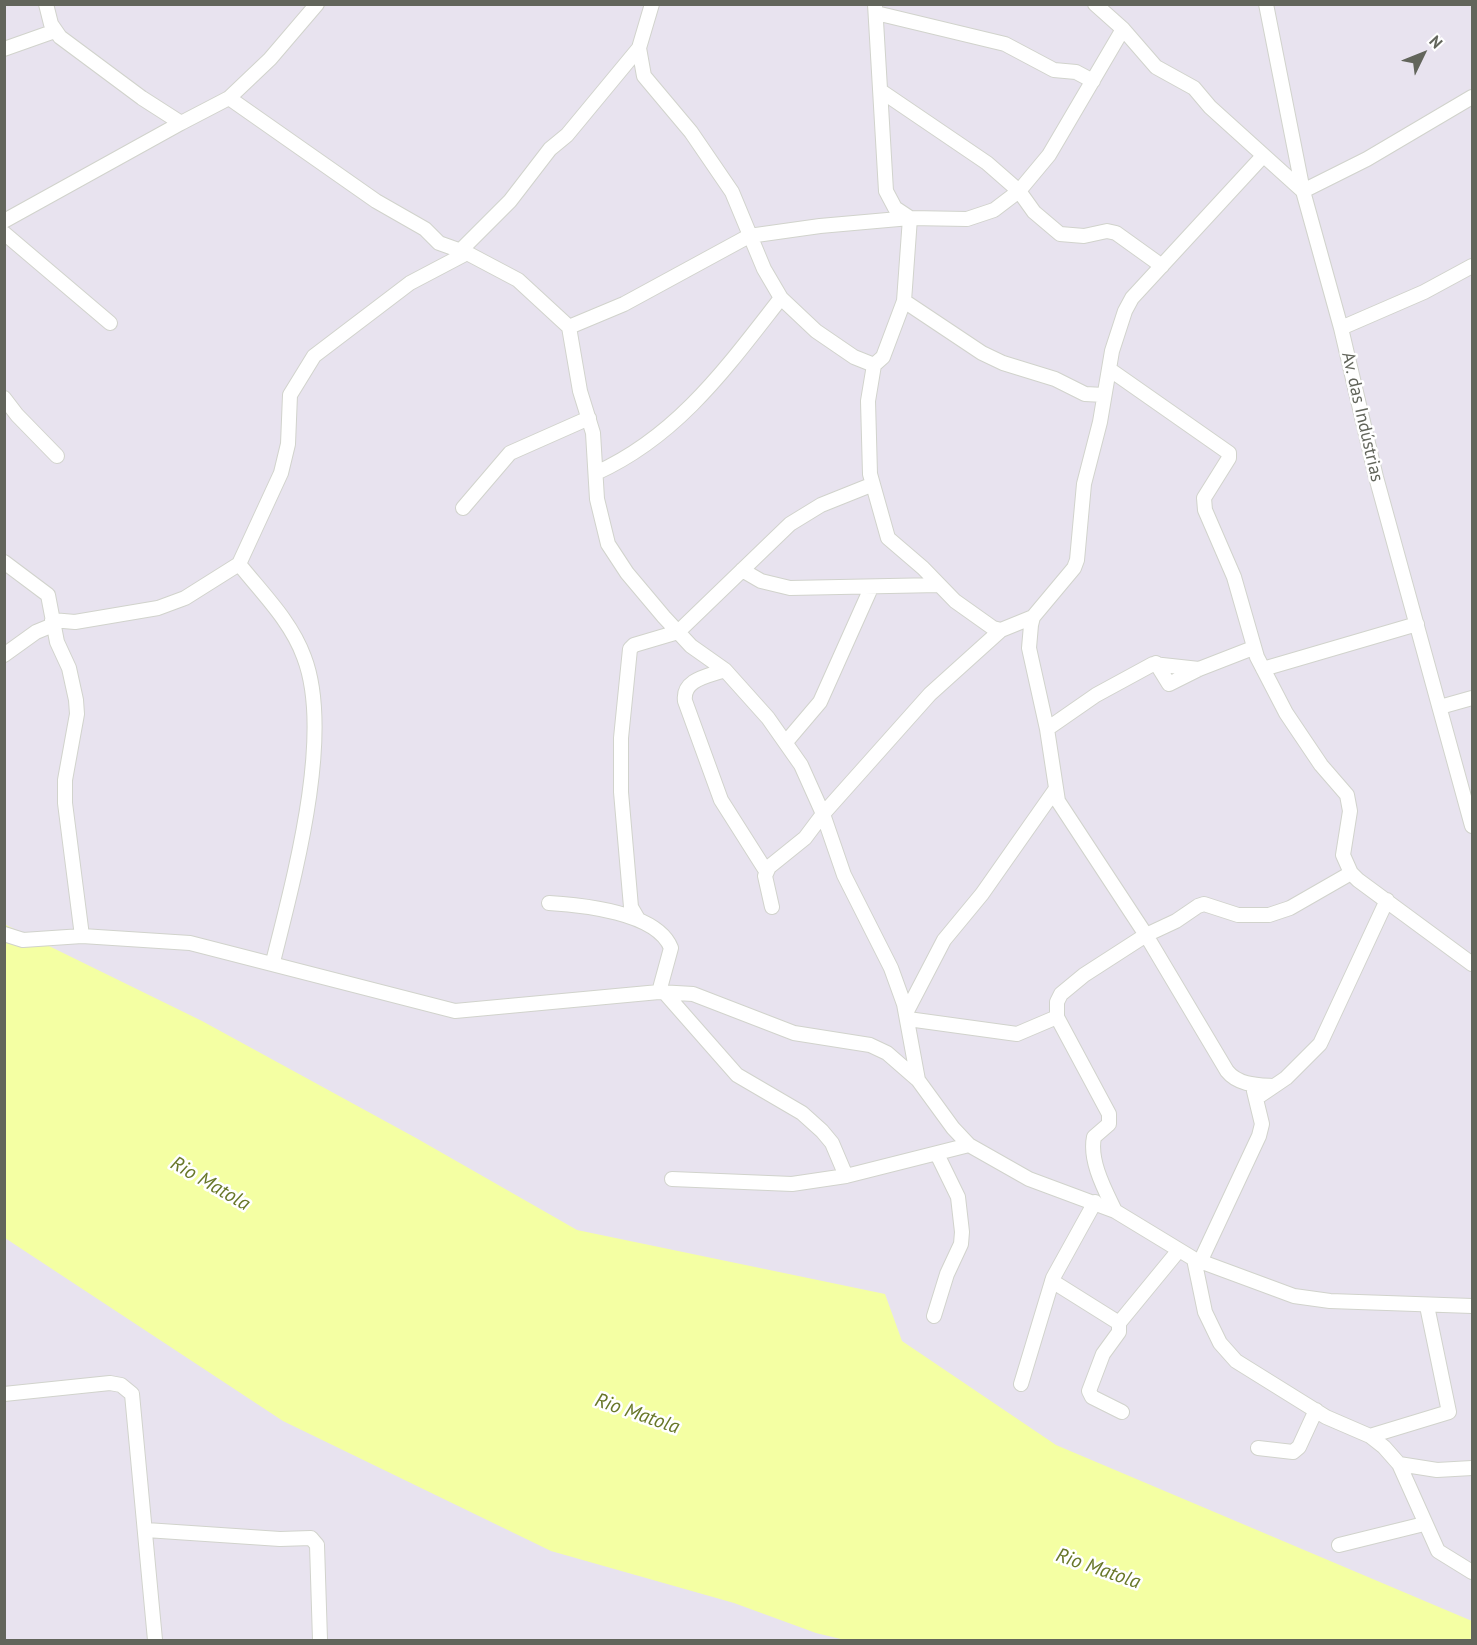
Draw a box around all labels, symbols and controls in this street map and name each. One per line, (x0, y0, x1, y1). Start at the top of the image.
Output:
north arrow (1393, 24, 1453, 84)
text: N (1425, 31, 1447, 52)
street label: Av. das Indústrias (1337, 350, 1387, 484)
water label: Rio Matola (166, 1152, 254, 1216)
water label: Rio Matola (592, 1388, 682, 1440)
water label: Rio Matola (1053, 1543, 1143, 1595)

